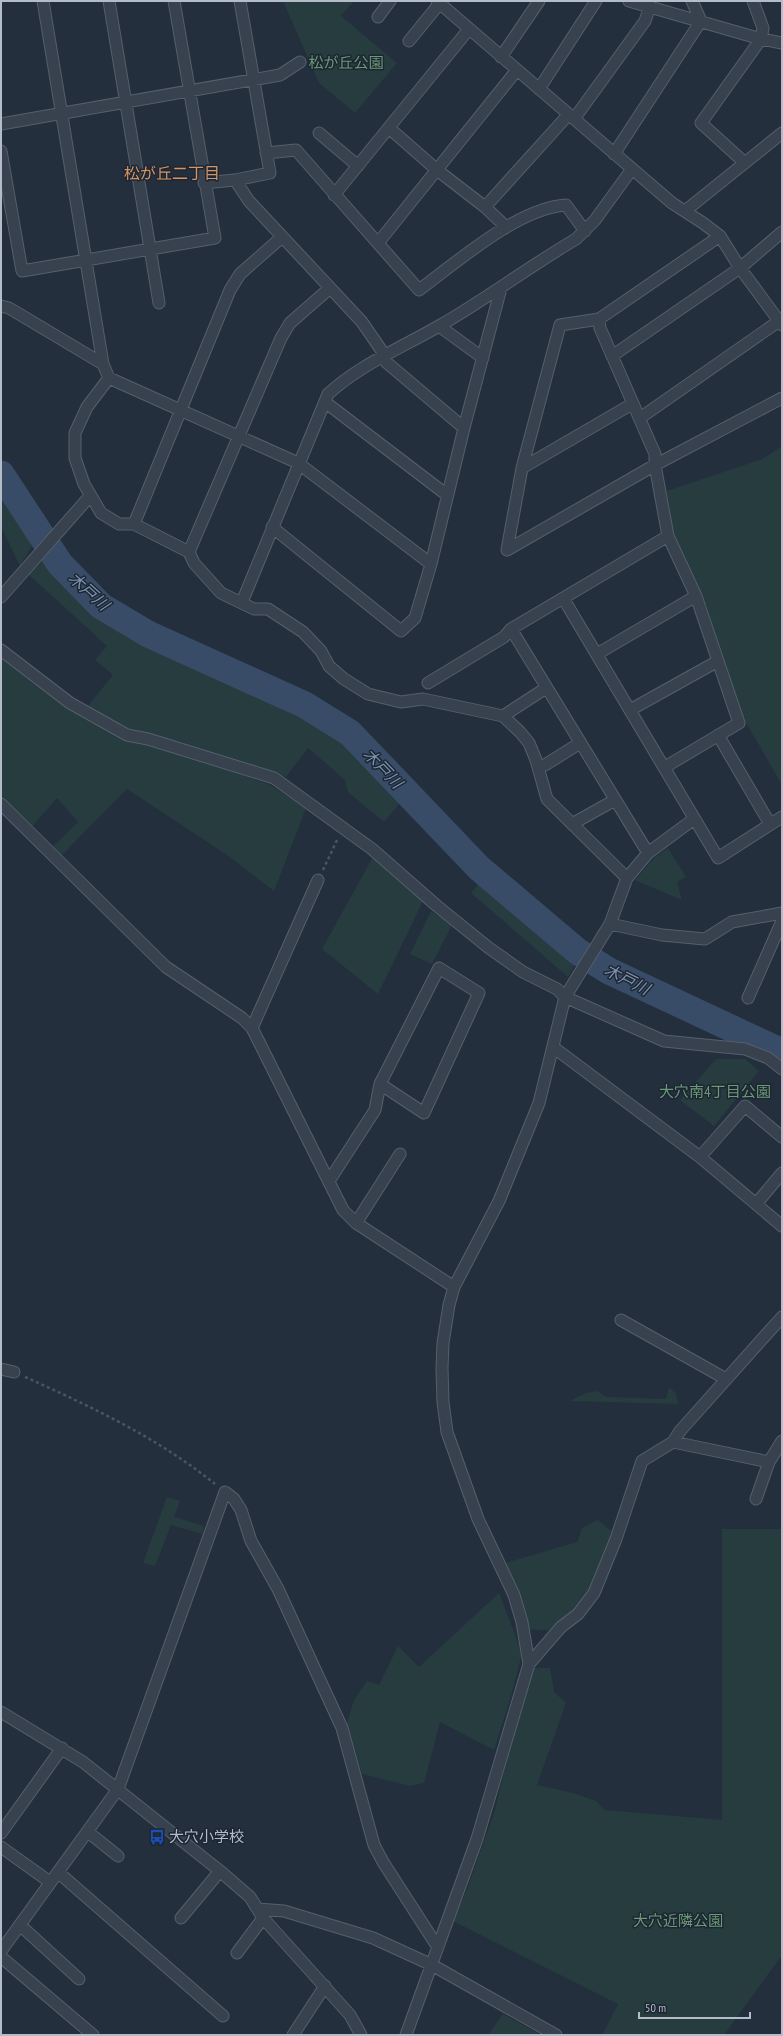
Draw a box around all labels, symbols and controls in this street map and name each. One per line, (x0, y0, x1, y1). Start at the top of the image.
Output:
park label: 松が丘公園 (308, 53, 384, 72)
district label: 松が丘二丁目 (124, 163, 220, 183)
water label: 木戸川 (64, 568, 115, 616)
water label: 木戸川 (359, 744, 408, 794)
water label: 木戸川 (601, 959, 655, 1000)
park label: 大穴南4丁目公園 (659, 1082, 771, 1101)
place label: 大穴小学校 (169, 1827, 244, 1846)
bus stop icon: 大穴小学校 (148, 1828, 166, 1846)
park label: 大穴近隣公園 (633, 1911, 723, 1930)
scale bar (639, 1994, 750, 2020)
text: 50 m (645, 2000, 666, 2015)

